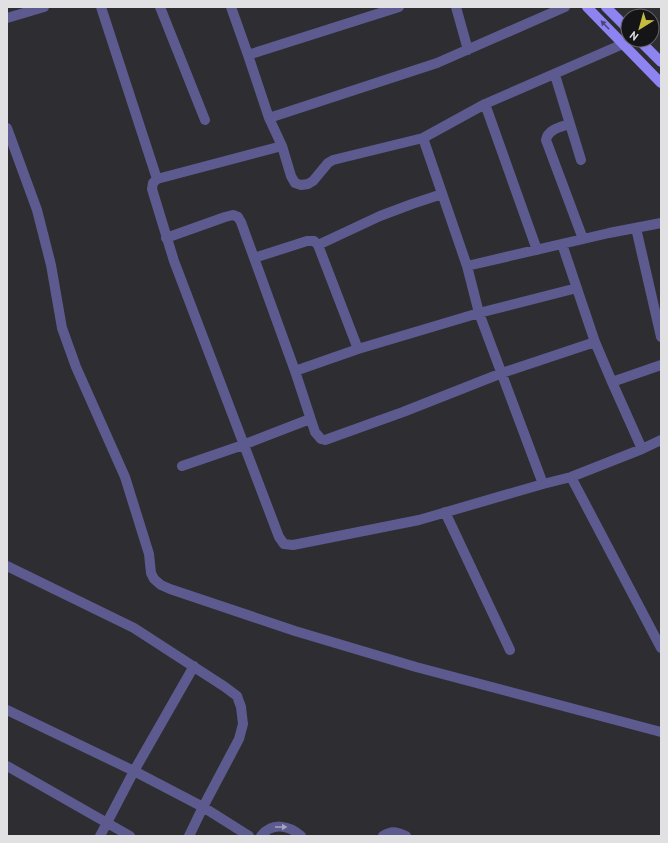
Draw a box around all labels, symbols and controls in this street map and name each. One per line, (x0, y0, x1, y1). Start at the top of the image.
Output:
north arrow (620, 8, 660, 48)
one-way arrow (600, 20, 610, 30)
text: N (627, 28, 641, 44)
one-way arrow (275, 824, 288, 830)

